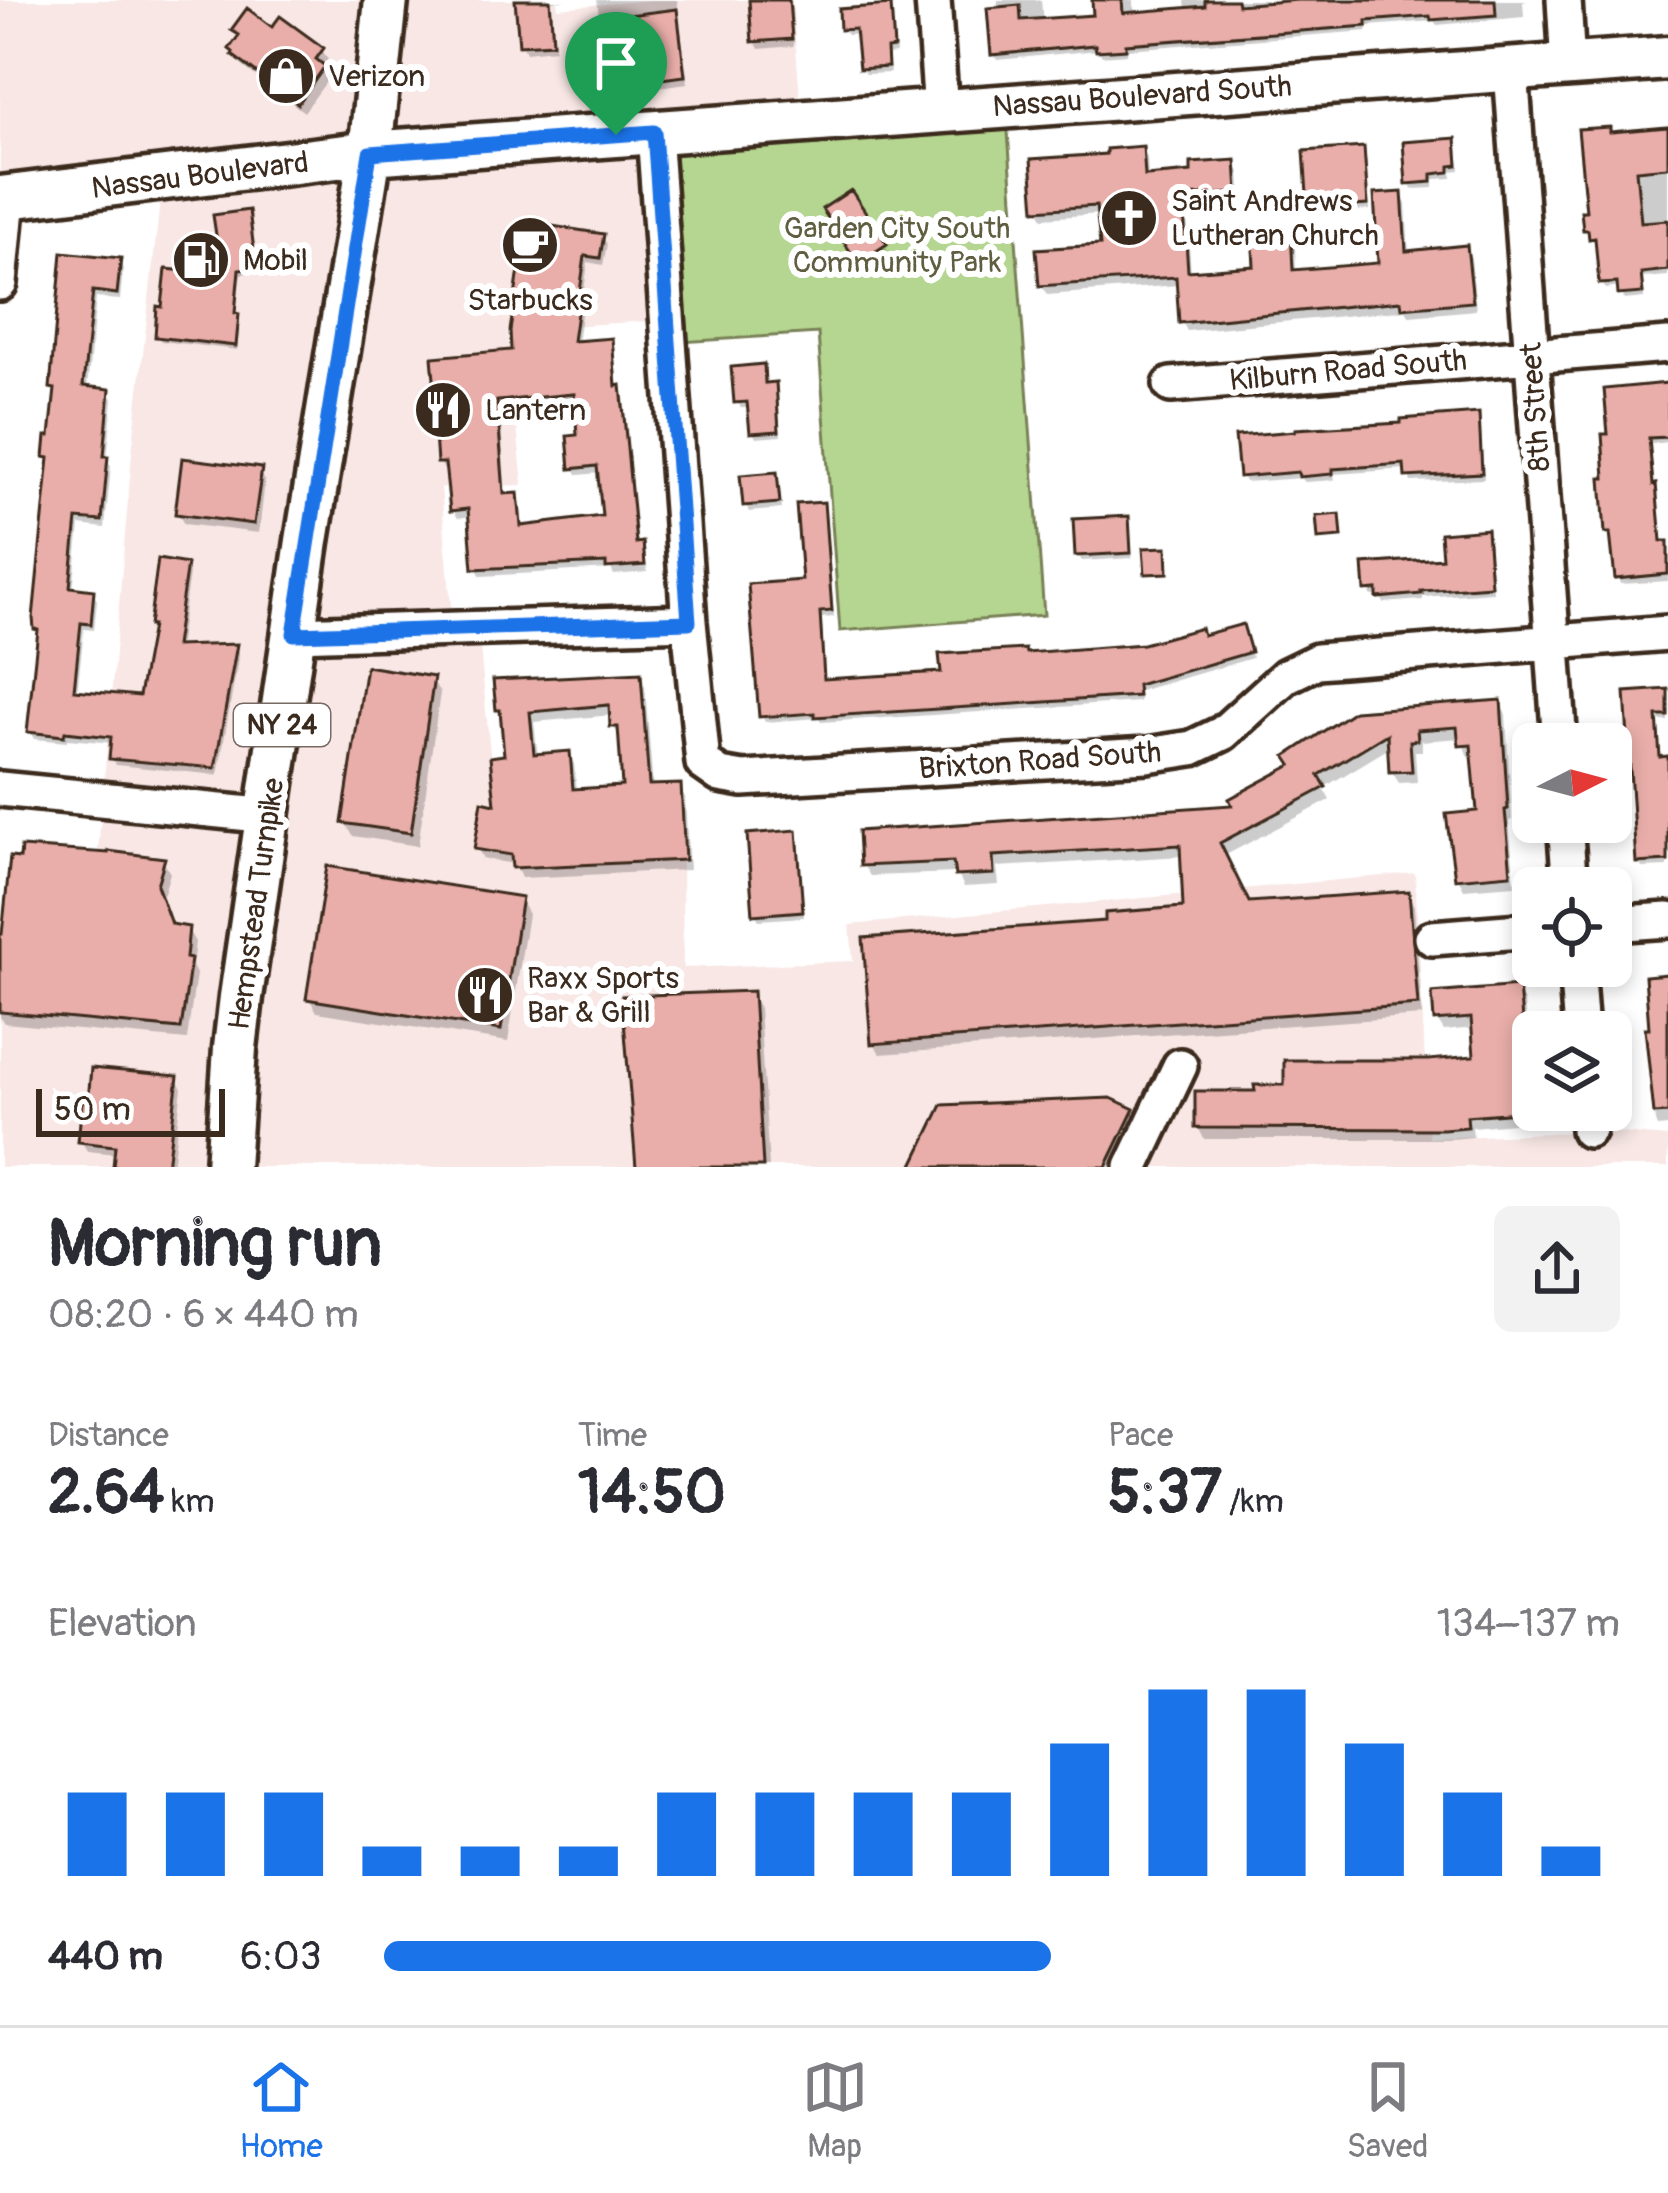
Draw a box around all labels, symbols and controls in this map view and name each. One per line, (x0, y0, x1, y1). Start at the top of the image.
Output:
pin (565, 12, 667, 135)
icon: arrive (583, 30, 649, 96)
shop icon: Verizon (255, 45, 317, 107)
place label: Verizon (328, 58, 425, 95)
street label: Nassau Boulevard South (991, 68, 1293, 125)
street label: Nassau Boulevard (89, 144, 311, 207)
place label: Saint Andrews Lutheran Church (1171, 183, 1379, 254)
church icon: Saint Andrews Lutheran Church (1098, 187, 1160, 249)
park label: Garden City South Community Park (784, 210, 1010, 281)
cafe icon: Starbucks (499, 214, 561, 276)
fuel station icon: Mobil (170, 229, 232, 291)
place label: Mobil (243, 242, 308, 279)
place label: Starbucks (467, 282, 593, 319)
street label: 8th Street (1512, 340, 1558, 473)
street label: Kilburn Road South (1228, 342, 1468, 399)
restaurant icon: Lantern (412, 379, 474, 441)
place label: Lantern (485, 392, 586, 429)
road number: NY 24 (234, 704, 330, 746)
north arrow (1512, 723, 1632, 843)
map controls (1512, 723, 1632, 1131)
street label: Brixton Road South (918, 734, 1162, 787)
street label: Hempstead Turnpike (221, 776, 293, 1032)
button: locate (1512, 867, 1632, 987)
place label: Raxx Sports Bar & Grill (527, 960, 679, 1031)
restaurant icon: Raxx Sports Bar & Grill (454, 964, 516, 1026)
button: layers (1512, 1011, 1632, 1131)
scale bar (36, 1083, 225, 1136)
text: 50 m (54, 1089, 131, 1130)
text: Morning run (48, 1203, 382, 1286)
button: share (1494, 1206, 1620, 1332)
text: 08:20 · 6 × 440 m (48, 1290, 359, 1339)
text: Distance (48, 1415, 169, 1456)
text: Time (578, 1415, 647, 1456)
text: Pace (1108, 1415, 1173, 1456)
text: 2.64 (48, 1456, 164, 1531)
text: 14:50 (578, 1456, 726, 1531)
text: 5:37 (1108, 1456, 1222, 1531)
text: km (164, 1481, 215, 1522)
text: /km (1222, 1481, 1284, 1522)
text: Elevation (48, 1599, 197, 1648)
text: 134–137 m (1437, 1599, 1620, 1648)
text: 440 m (48, 1932, 163, 1981)
text: 6:03 (240, 1932, 322, 1981)
tab: Home (239, 2054, 323, 2167)
tab: Map (802, 2054, 868, 2167)
tab: Saved (1347, 2054, 1429, 2167)

